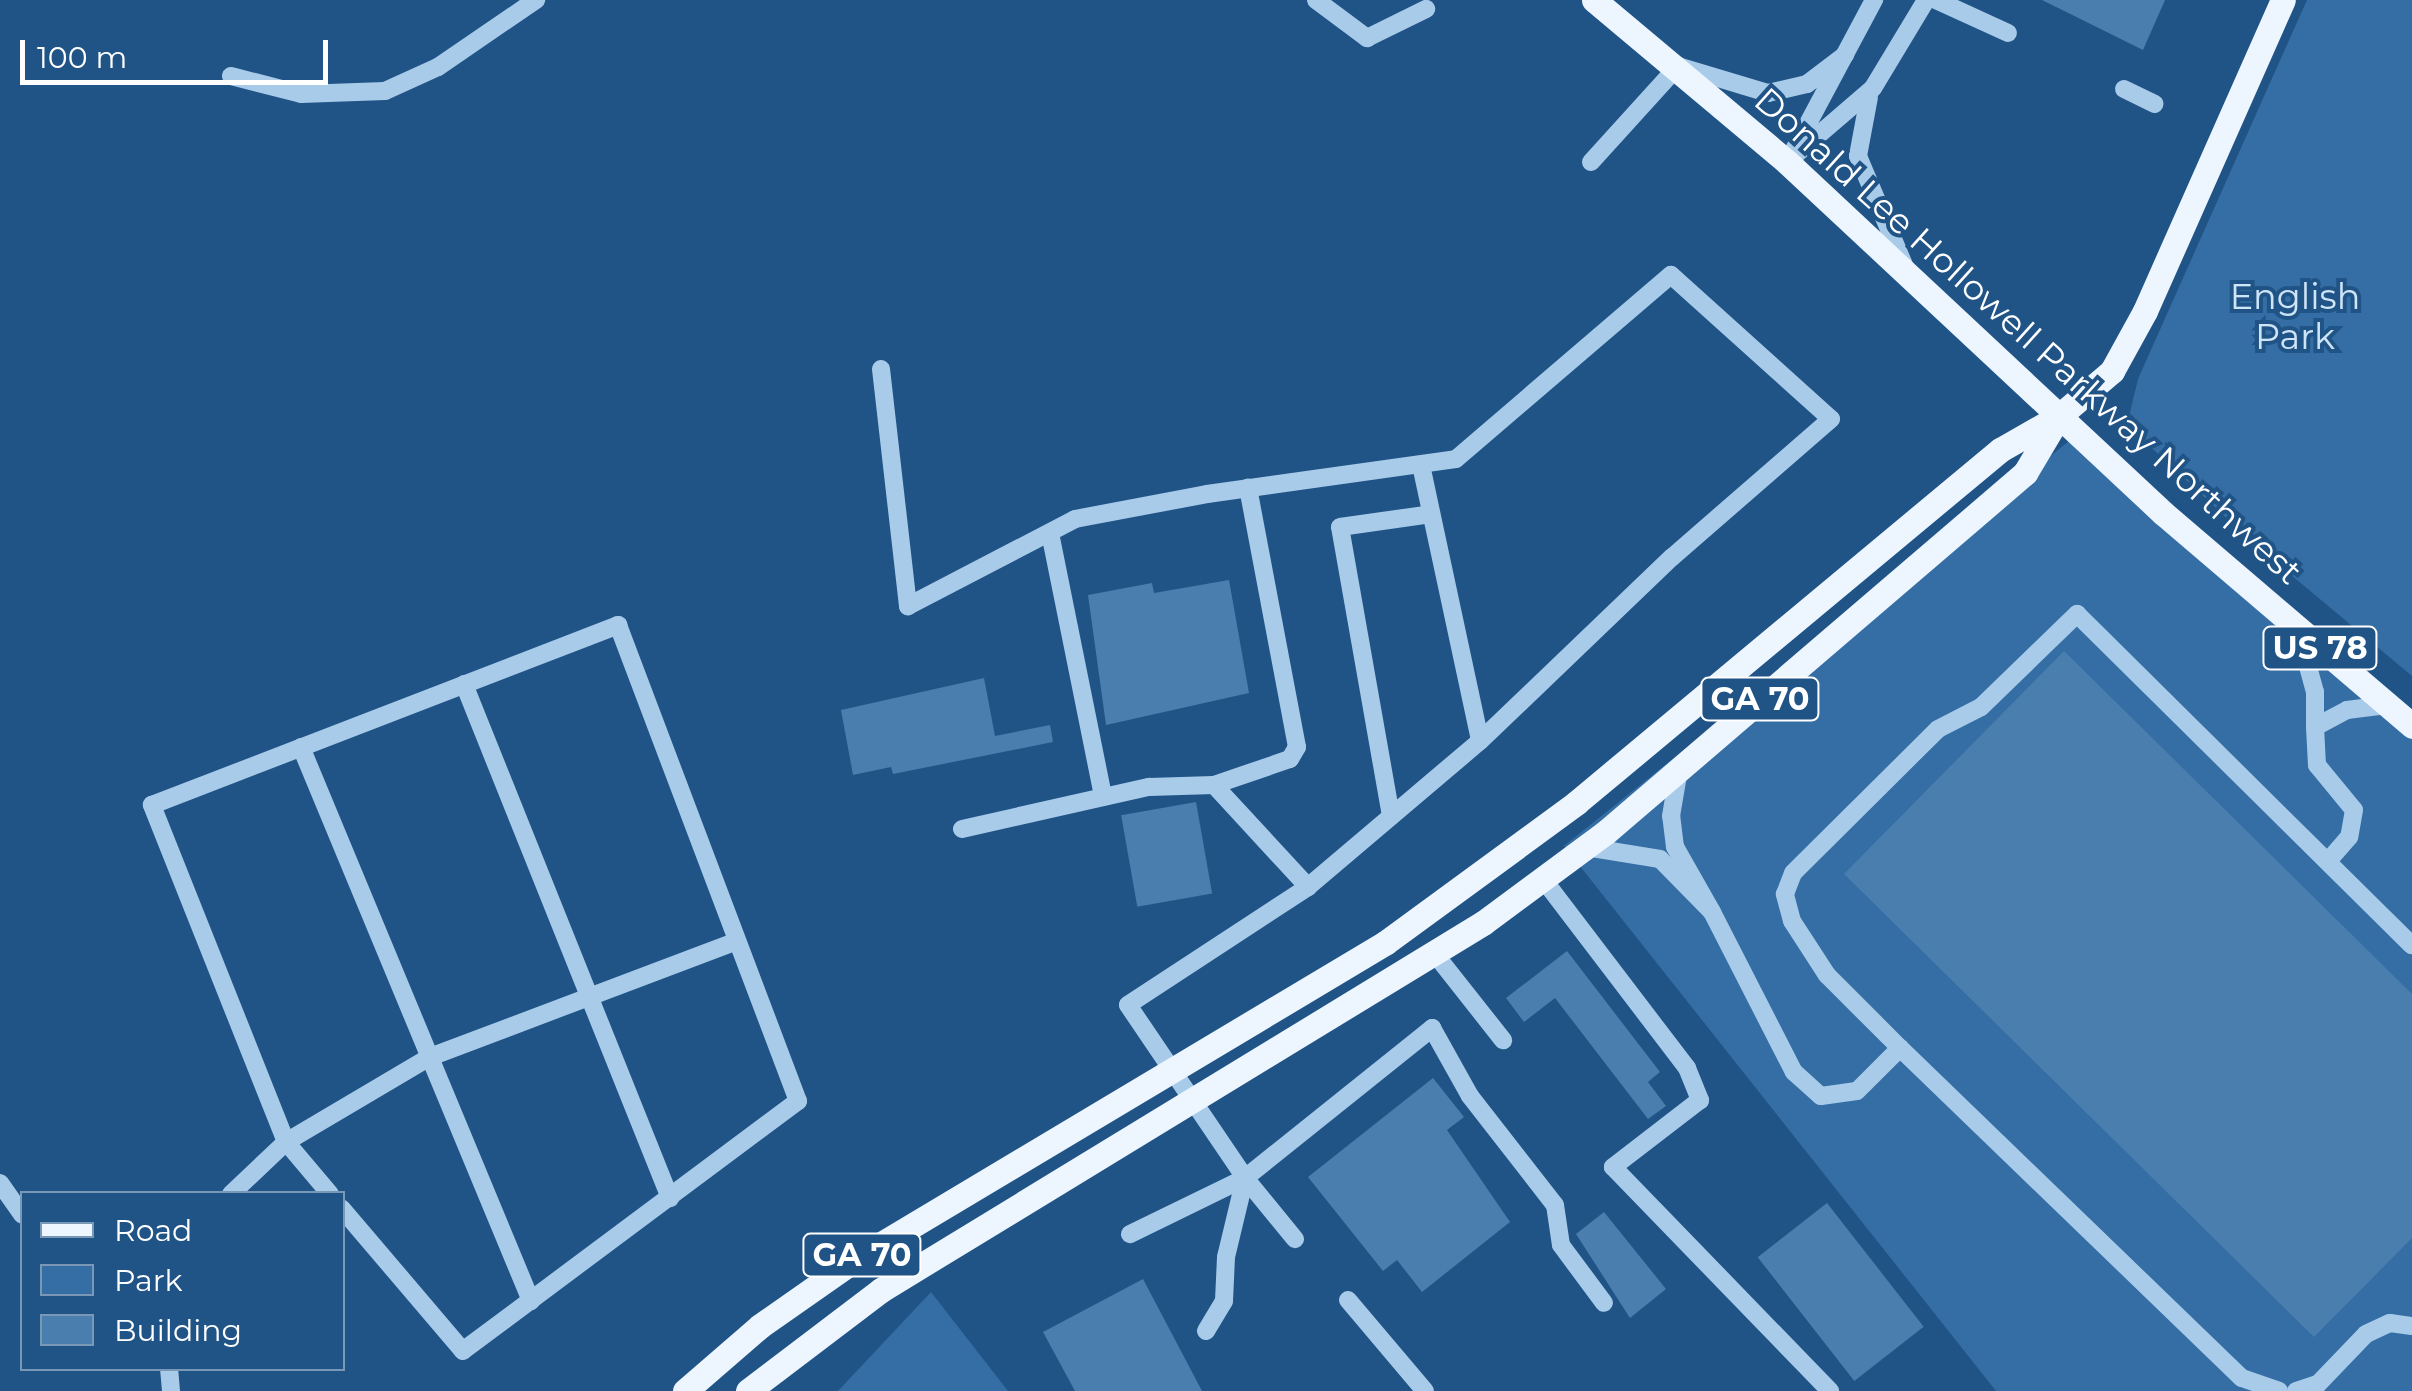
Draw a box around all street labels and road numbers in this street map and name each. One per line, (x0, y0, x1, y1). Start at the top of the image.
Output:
street label: Donald Lee Hollowell Parkway Northwest (1746, 79, 2310, 593)
road number: US 78 (2260, 621, 2380, 675)
road number: GA 70 (1700, 672, 1820, 726)
road number: GA 70 (802, 1228, 922, 1282)

